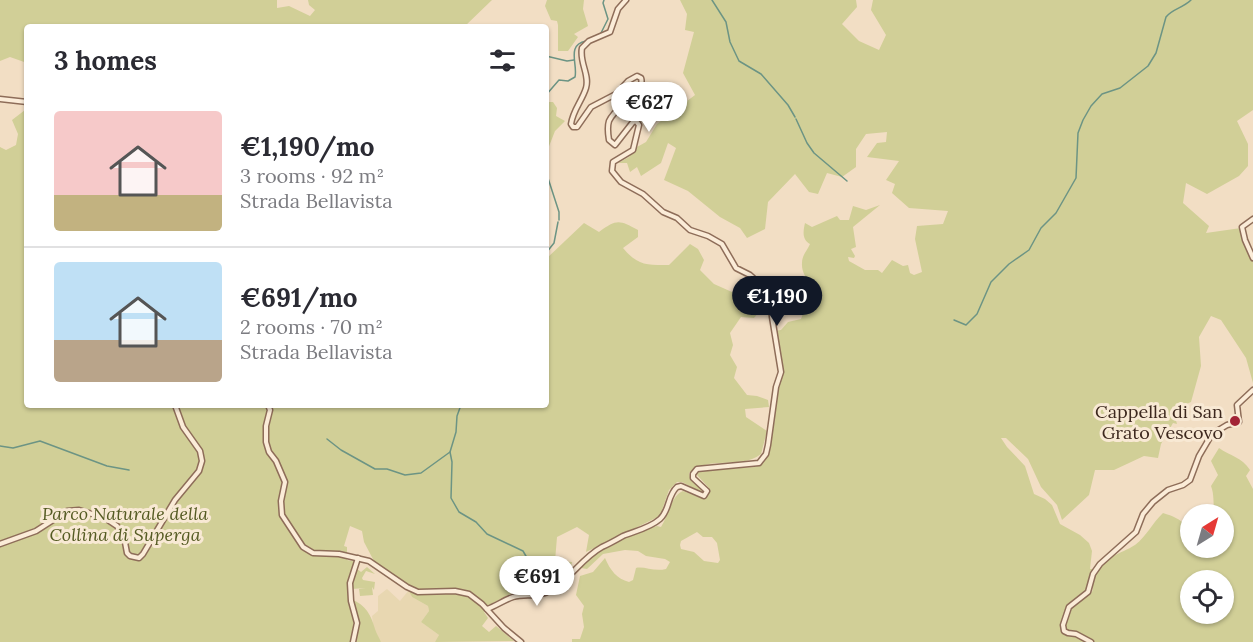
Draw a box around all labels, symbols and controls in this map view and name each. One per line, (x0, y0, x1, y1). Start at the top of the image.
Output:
text: 3 homes (54, 44, 157, 77)
icon: filters (486, 44, 519, 77)
pin: €627 (613, 82, 685, 133)
text: €627 (625, 89, 673, 114)
text: €1,190/mo (240, 130, 375, 163)
icon: home (102, 135, 174, 207)
text: 3 rooms · 92 m² (240, 163, 384, 188)
text: Strada Bellavista (240, 188, 393, 213)
pin: €1,190 (728, 276, 826, 327)
text: €691/mo (240, 281, 358, 314)
text: €1,190 (746, 283, 808, 308)
icon: home (102, 286, 174, 358)
text: 2 rooms · 70 m² (240, 314, 383, 339)
text: Strada Bellavista (240, 339, 393, 364)
place label: Cappella di San Grato Vescovo (1095, 400, 1223, 444)
marker: Cappella di San Grato Vescovo (1228, 414, 1242, 428)
park label: Parco Naturale della Collina di Superga (42, 502, 208, 546)
north arrow (1180, 504, 1234, 558)
map controls (1180, 504, 1234, 624)
pin: €691 (501, 556, 573, 607)
text: €691 (513, 563, 561, 588)
button: locate (1180, 570, 1234, 624)

